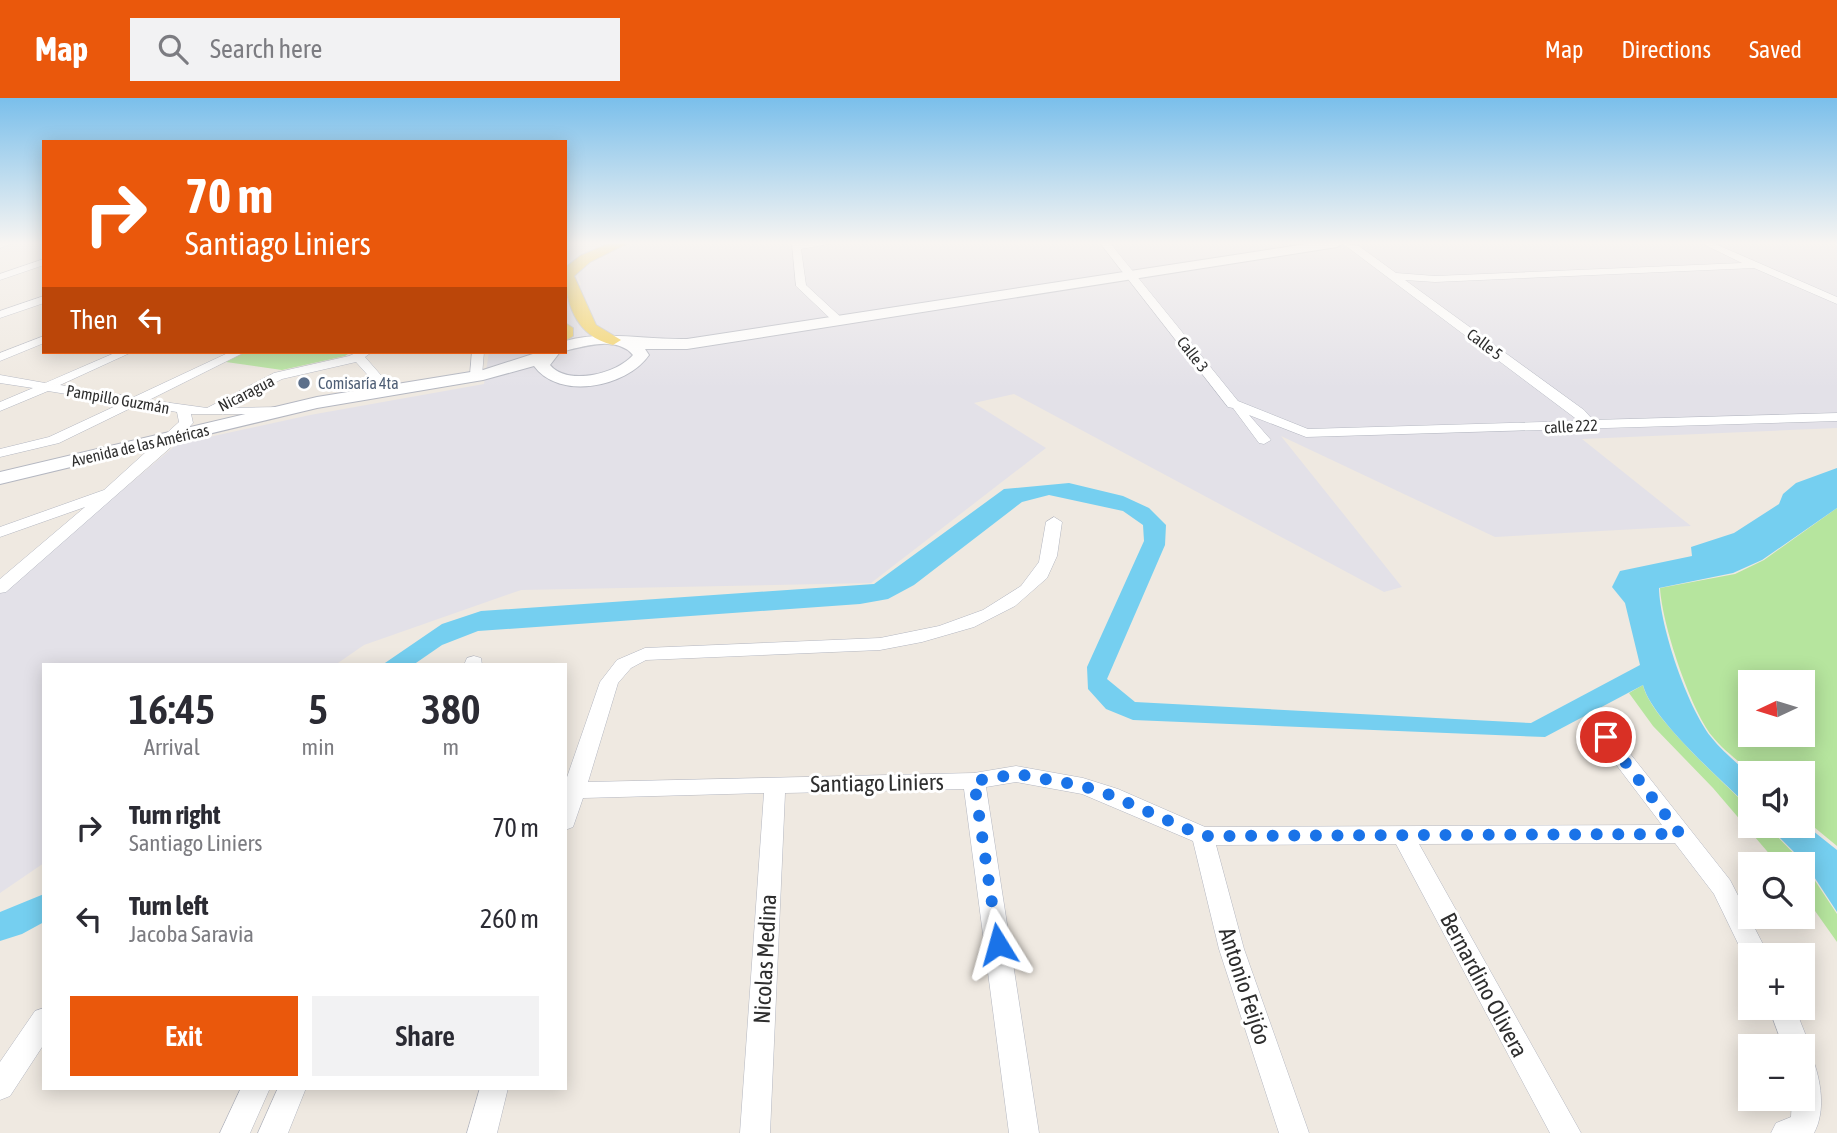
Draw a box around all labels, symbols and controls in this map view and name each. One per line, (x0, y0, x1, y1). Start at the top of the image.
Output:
search box (130, 18, 620, 81)
text: Map (35, 30, 88, 68)
icon: search (154, 30, 192, 68)
text: Search here (210, 34, 322, 64)
text: Map (1545, 36, 1583, 63)
text: Directions (1621, 36, 1711, 63)
text: Saved (1749, 36, 1802, 63)
text: 70 m (185, 167, 273, 223)
icon: right (70, 168, 161, 259)
text: Santiago Liniers (185, 225, 371, 262)
icon: left (132, 301, 170, 339)
text: Then (70, 305, 118, 335)
street label: Calle 5 (1464, 325, 1506, 363)
street label: Calle 3 (1174, 333, 1212, 375)
street label: Nicaragua (215, 371, 277, 416)
place label: Comisaría 4ta (318, 374, 399, 392)
marker: Comisaría 4ta (296, 375, 312, 391)
street label: Pampillo Guzmán (65, 381, 171, 418)
street label: calle 222 (1544, 416, 1598, 436)
street label: Avenida de las Américas (69, 420, 211, 470)
north arrow (1738, 670, 1815, 747)
map controls (1738, 670, 1815, 1111)
text: 16:45 (129, 685, 215, 733)
text: 5 (308, 685, 328, 733)
text: 380 (421, 685, 480, 733)
pin (1576, 707, 1636, 767)
icon: arrive (1587, 718, 1625, 756)
text: Arrival (144, 734, 200, 760)
text: min (302, 734, 335, 760)
text: m (443, 734, 459, 760)
button: sound (1738, 761, 1815, 838)
street label: Santiago Liniers (810, 769, 944, 797)
text: Turn right (129, 800, 220, 830)
icon: right (70, 809, 108, 847)
text: 70 m (492, 813, 539, 843)
text: Santiago Liniers (129, 830, 263, 856)
button: search (1738, 852, 1815, 929)
text: Turn left (129, 891, 209, 921)
street label: Nicolas Medina (749, 893, 781, 1025)
icon: left (70, 900, 108, 938)
text: 260 m (480, 904, 539, 934)
position arrow (961, 907, 1035, 981)
street label: Bernardino Olivera (1435, 908, 1533, 1062)
text: Jacoba Saravia (129, 921, 254, 947)
street label: Antonio Feijóo (1214, 924, 1276, 1048)
button: + (1738, 943, 1815, 1020)
button: Exit (70, 996, 298, 1076)
button: Share (312, 996, 539, 1076)
button: − (1738, 1034, 1815, 1111)

